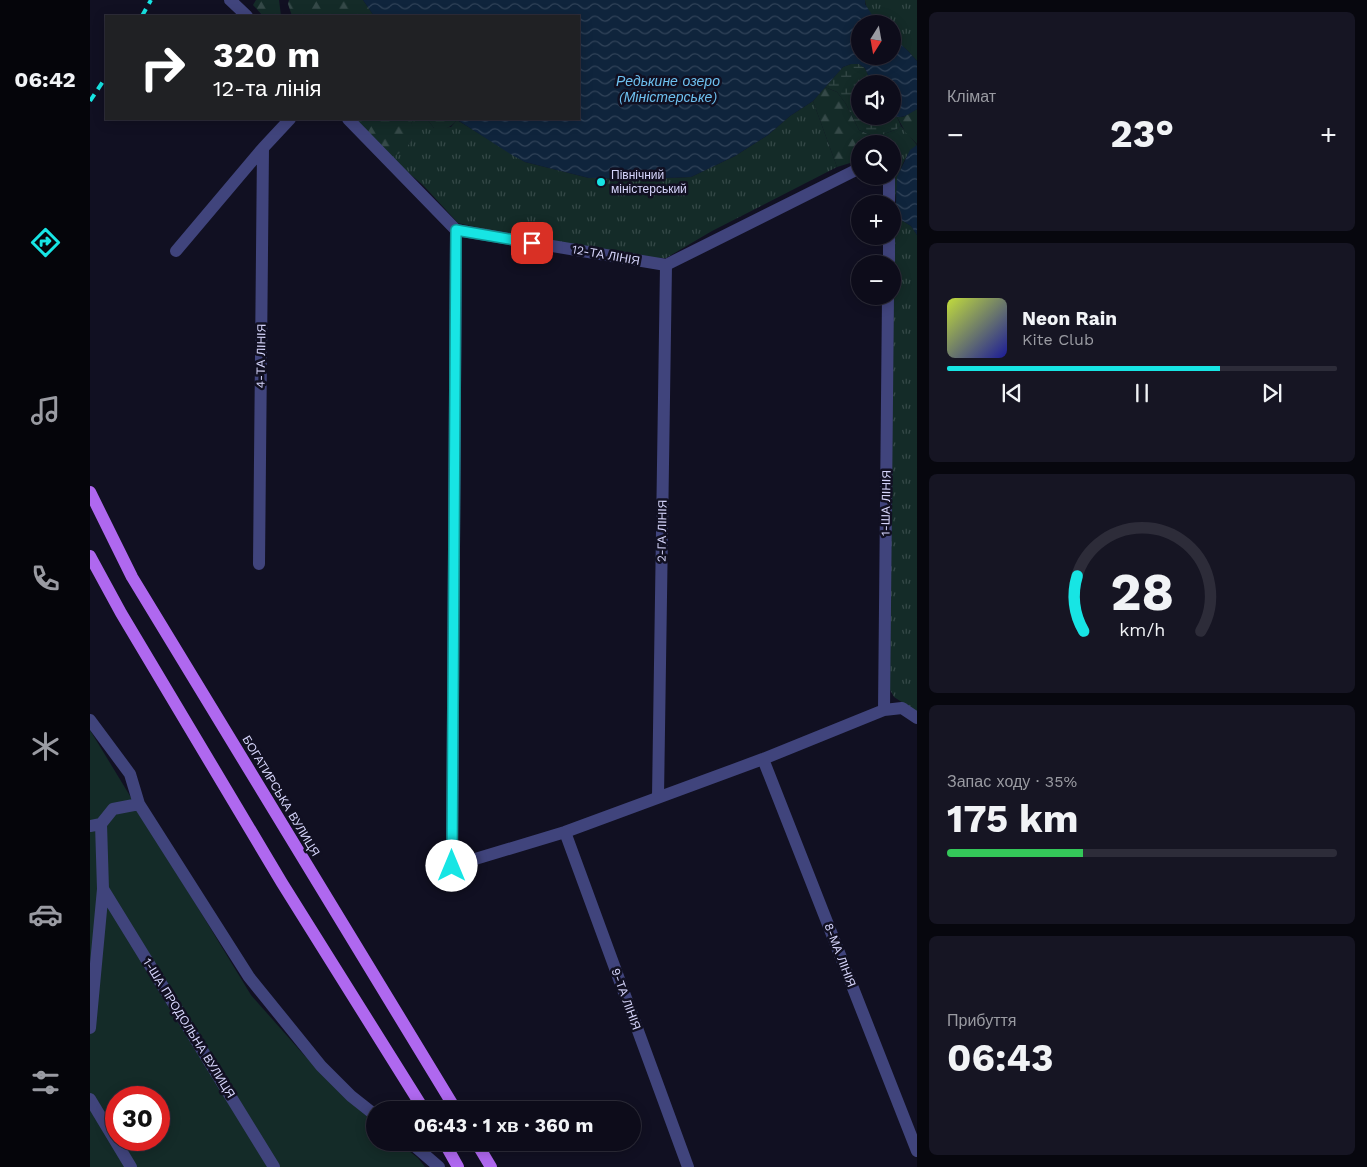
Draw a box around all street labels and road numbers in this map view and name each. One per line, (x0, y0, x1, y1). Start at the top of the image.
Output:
street label: 12-ТА ЛІНІЯ (571, 242, 641, 268)
street label: 4-ТА ЛІНІЯ (253, 324, 269, 388)
street label: 1-ША ЛІНІЯ (878, 470, 894, 536)
street label: 2-ГА ЛІНІЯ (654, 500, 670, 562)
street label: БОГАТИРСЬКА ВУЛИЦЯ (239, 733, 323, 859)
street label: 8-МА ЛІНІЯ (821, 921, 859, 989)
street label: 1-ША ПРОДОЛЬНА ВУЛИЦЯ (140, 956, 238, 1100)
street label: 9-ТА ЛІНІЯ (608, 966, 644, 1032)

